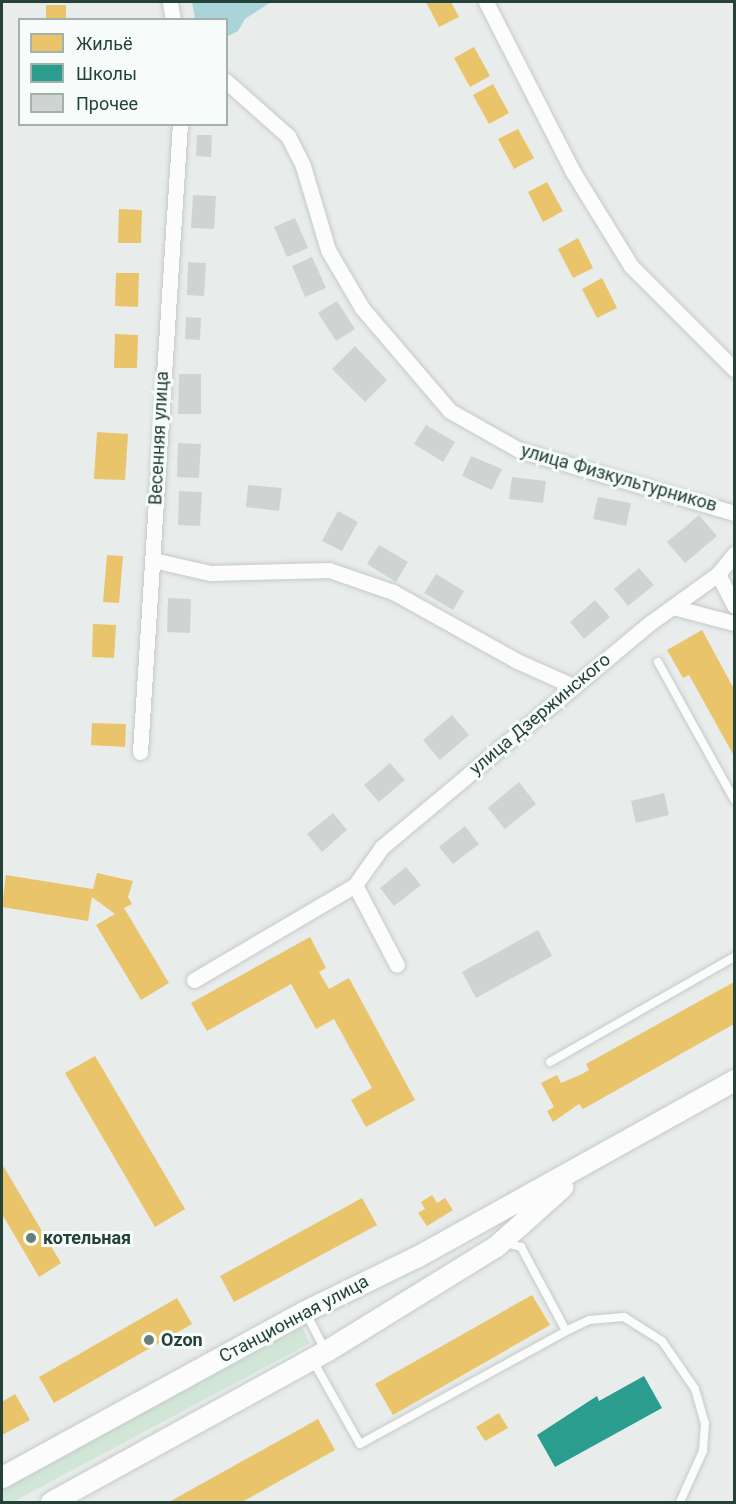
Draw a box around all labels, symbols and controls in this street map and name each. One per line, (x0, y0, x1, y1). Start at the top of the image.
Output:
legend (18, 18, 228, 126)
text: Жильё (76, 33, 132, 54)
text: Школы (76, 63, 137, 84)
text: Прочее (76, 93, 138, 114)
street label: Весенняя улица (145, 370, 173, 506)
street label: улица Физкультурников (518, 440, 720, 516)
street label: улица Дзержинского (465, 649, 615, 779)
place label: котельная (43, 1227, 131, 1249)
marker: котельная (24, 1231, 38, 1245)
street label: Станционная улица (216, 1270, 372, 1368)
place label: Ozon (161, 1329, 203, 1351)
marker: Ozon (142, 1333, 156, 1347)

